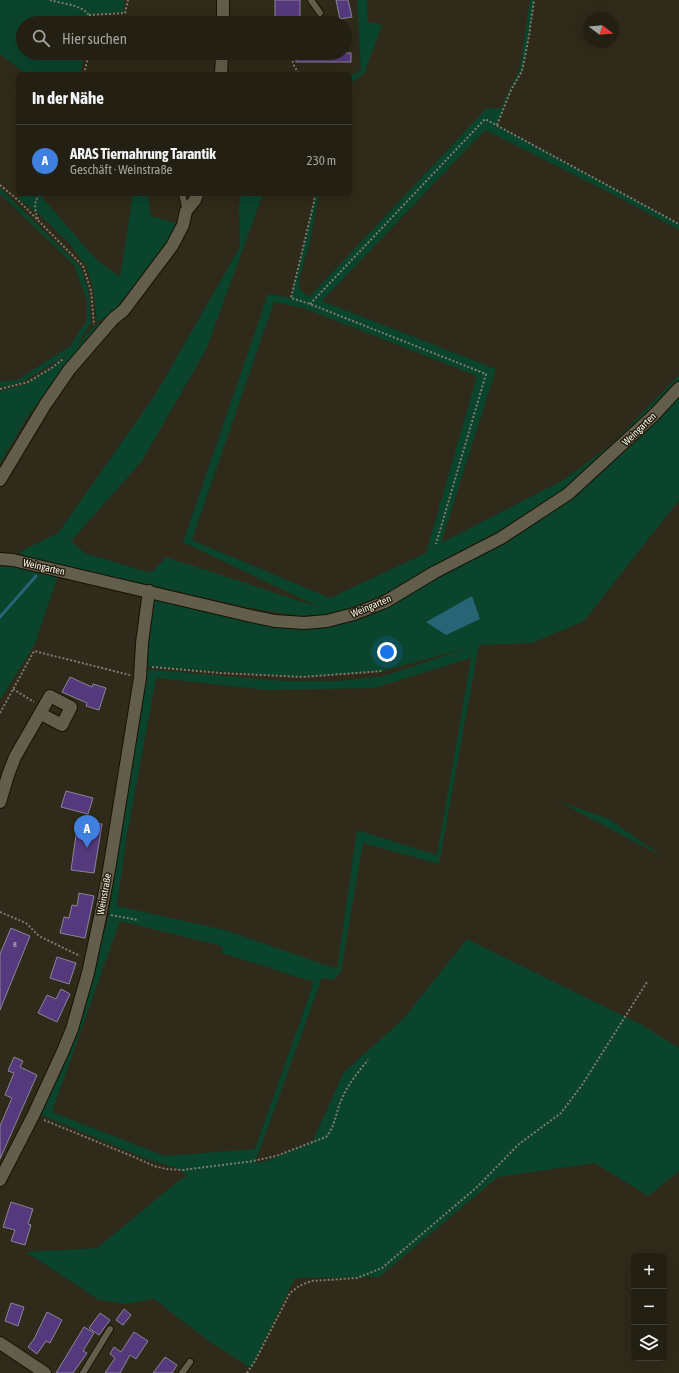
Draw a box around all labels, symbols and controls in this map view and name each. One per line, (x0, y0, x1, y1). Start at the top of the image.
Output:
north arrow (583, 12, 619, 48)
search box (16, 16, 352, 60)
icon: search (30, 27, 52, 49)
text: Hier suchen (62, 30, 127, 47)
text: In der Nähe (32, 88, 104, 108)
text: ARAS Tiernahrung Tarantik (70, 145, 216, 162)
text: A (42, 153, 48, 168)
text: 230 m (307, 153, 336, 168)
text: Geschäft · Weinstraße (70, 162, 172, 177)
street label: Weingarten (620, 410, 658, 448)
street label: Weingarten (22, 557, 66, 577)
street label: Weingarten (349, 593, 393, 619)
your location (377, 642, 397, 662)
pin: A (74, 815, 100, 848)
street label: Weinstraße (95, 872, 113, 915)
house number: 8 (13, 940, 17, 949)
map controls (631, 1253, 667, 1361)
button: + (631, 1253, 667, 1289)
button: − (631, 1289, 667, 1325)
button: layers (631, 1325, 667, 1361)

